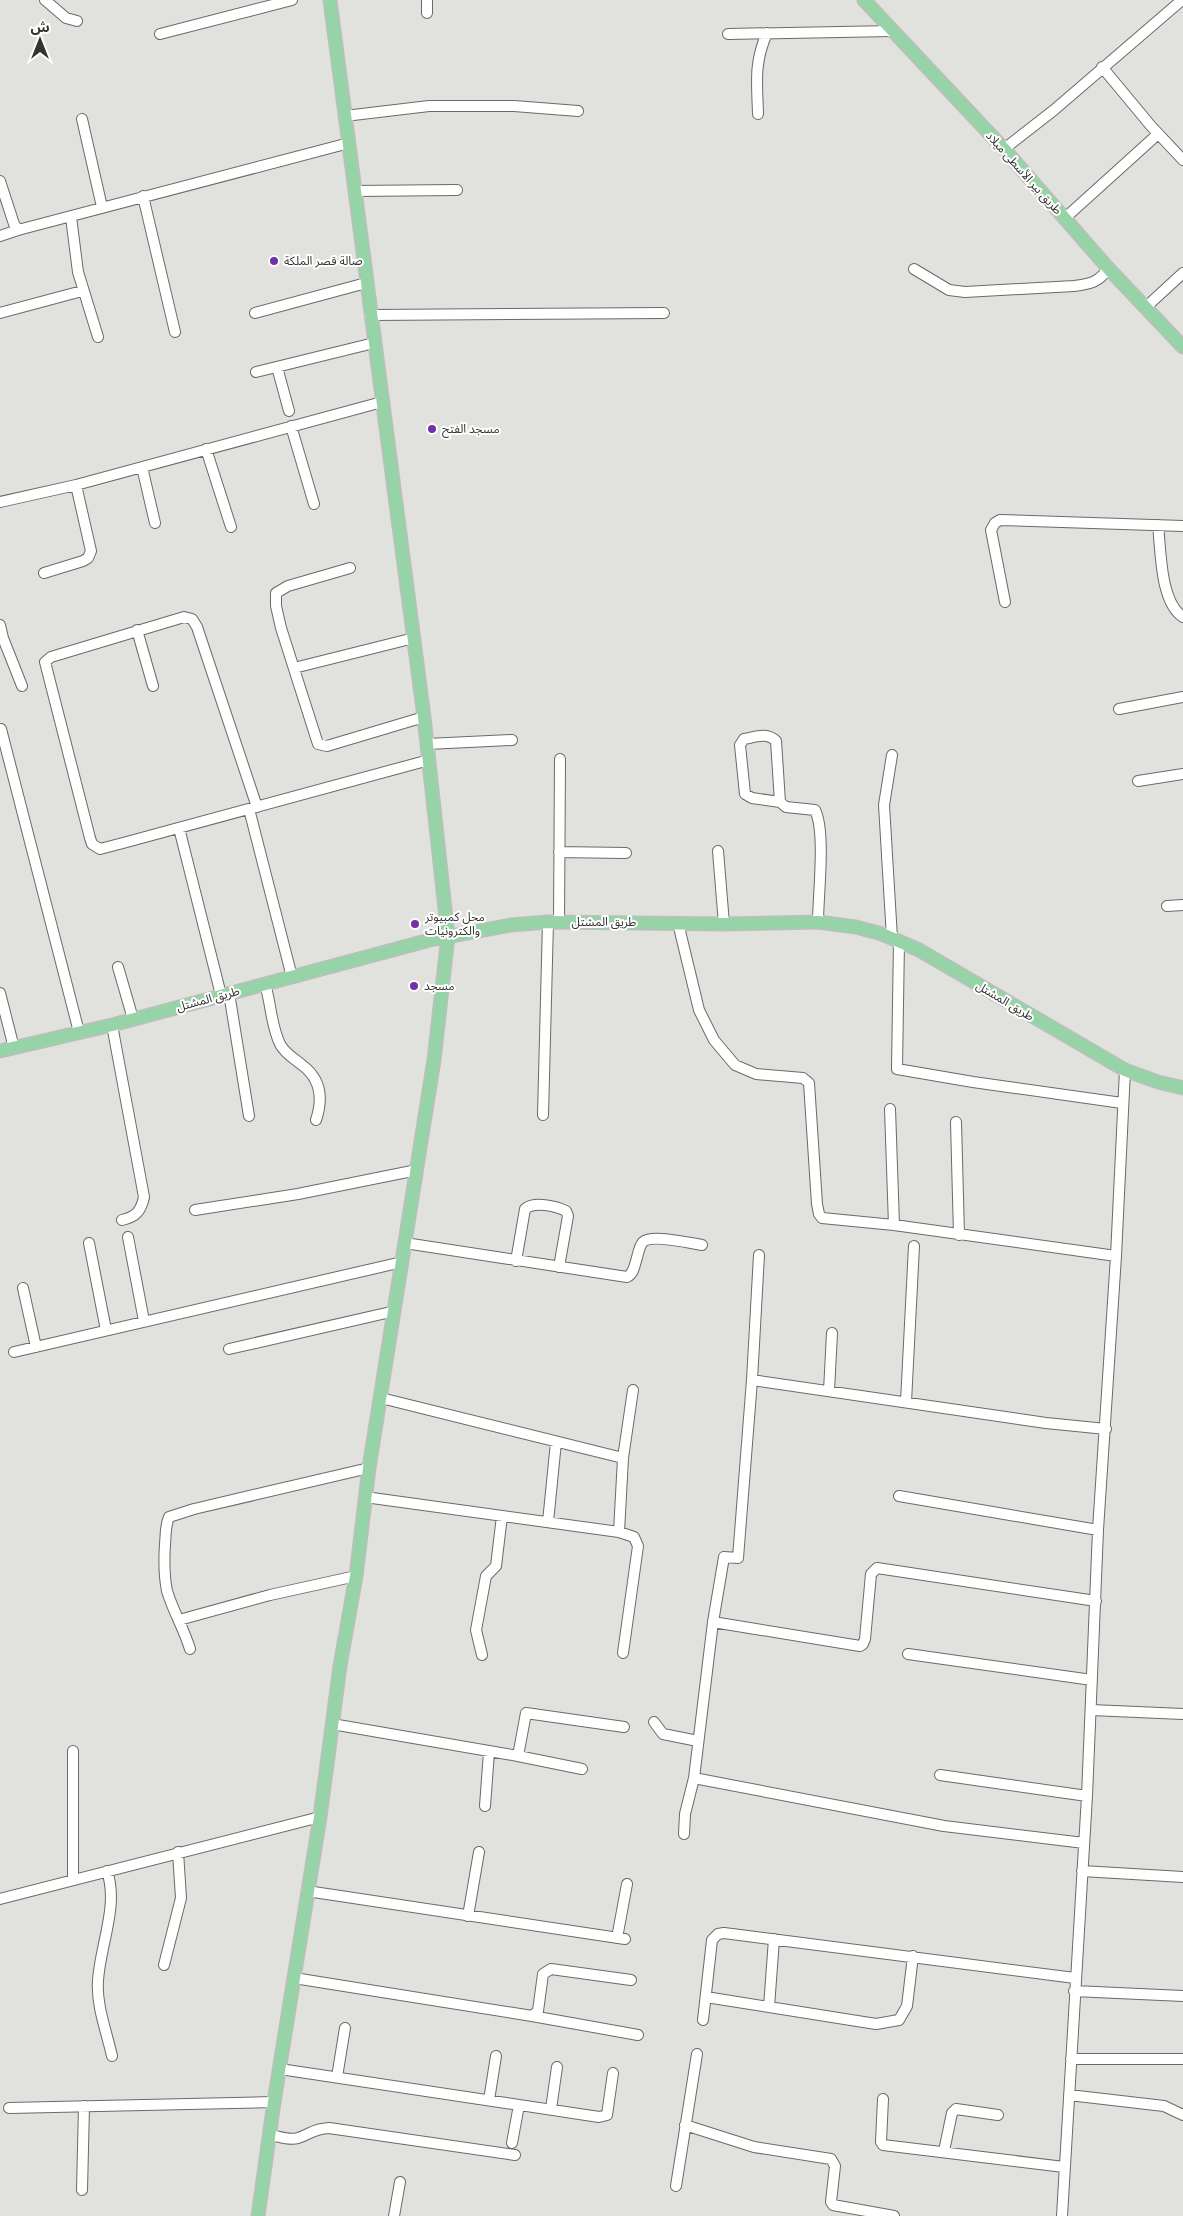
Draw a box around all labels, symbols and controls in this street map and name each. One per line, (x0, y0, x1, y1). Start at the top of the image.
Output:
north arrow (15, 15, 65, 65)
text: ش (30, 18, 50, 36)
street label: طريق بير الأسطى ميلاد (982, 128, 1066, 218)
place label: صالة قصر الملكة (284, 253, 363, 269)
marker: صالة قصر الملكة (268, 255, 280, 267)
place label: مسجد الفتح (442, 421, 499, 438)
marker: مسجد الفتح (426, 423, 438, 435)
place label: محل كمبيوتر والكترونيات (424, 909, 485, 939)
street label: طريق المشتل (572, 914, 636, 930)
marker: محل كمبيوتر والكترونيات (409, 918, 421, 930)
street label: طريق المشتل (973, 977, 1037, 1025)
place label: مسجد (424, 978, 455, 994)
marker: مسجد (408, 980, 420, 992)
street label: طريق المشتل (175, 983, 241, 1015)

